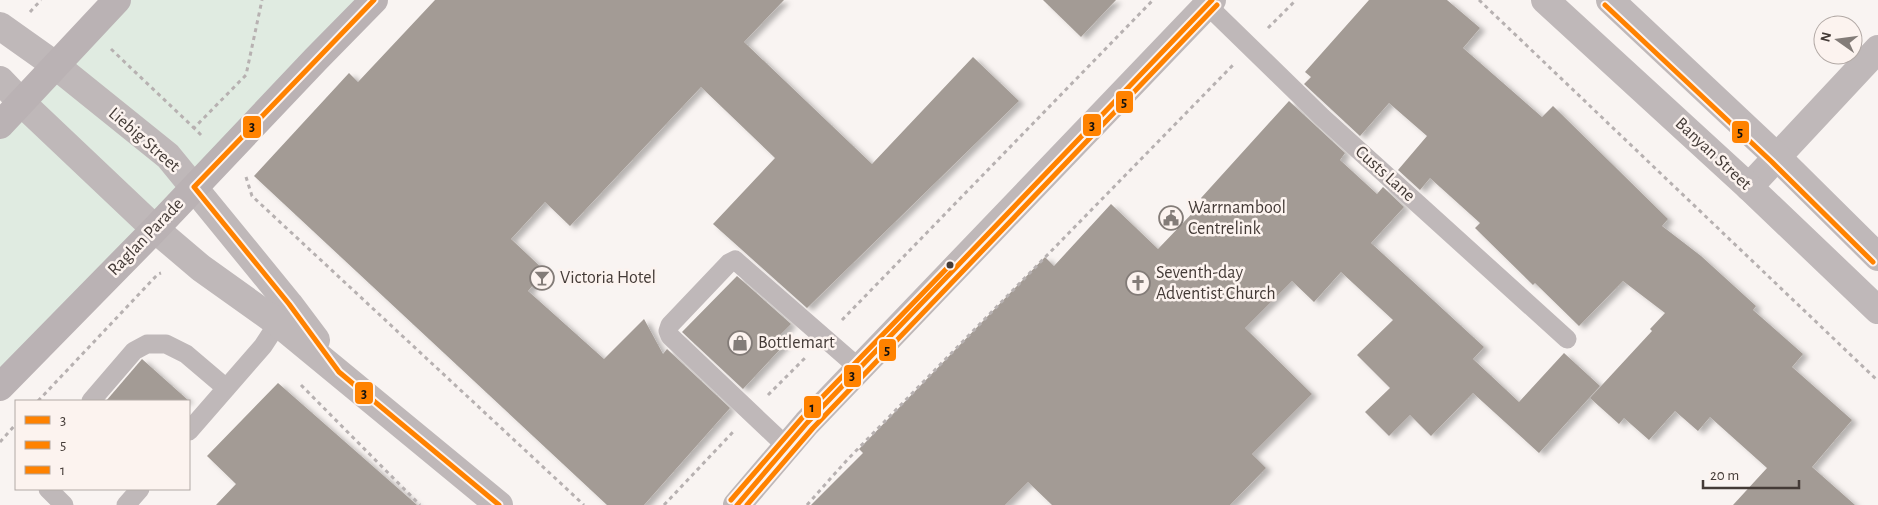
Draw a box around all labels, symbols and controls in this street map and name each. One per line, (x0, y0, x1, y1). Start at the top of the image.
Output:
north arrow (1813, 15, 1863, 65)
text: N (1818, 31, 1834, 44)
line badge: 5 (1115, 90, 1134, 114)
text: 5 (1121, 96, 1127, 110)
street label: Liebig Street (105, 104, 183, 176)
line badge: 3 (1082, 113, 1102, 137)
street label: Banyan Street (1671, 114, 1755, 194)
line badge: 3 (242, 115, 262, 139)
text: 3 (1089, 119, 1095, 133)
text: 3 (249, 120, 255, 134)
line badge: 5 (1731, 120, 1750, 144)
text: 5 (1737, 126, 1743, 140)
street label: Custs Lane (1352, 143, 1418, 205)
street label: Raglan Parade (105, 195, 187, 279)
place label: Warrnambool Centrelink (1188, 199, 1286, 238)
public building icon: Warrnambool Centrelink (1158, 205, 1184, 231)
unlabelled marker (945, 260, 955, 270)
place label: Seventh-day Adventist Church (1156, 264, 1276, 303)
bar icon: Victoria Hotel (529, 265, 555, 291)
place label: Victoria Hotel (560, 269, 656, 287)
church icon: Seventh-day Adventist Church (1125, 270, 1151, 296)
shop icon: Bottlemart (727, 330, 753, 356)
place label: Bottlemart (758, 334, 835, 352)
line badge: 5 (878, 338, 897, 362)
text: 5 (884, 344, 890, 358)
line badge: 3 (843, 364, 862, 388)
text: 3 (849, 369, 855, 383)
line badge: 3 (354, 381, 374, 405)
text: 3 (361, 387, 367, 401)
line badge: 1 (803, 395, 822, 419)
legend (15, 400, 190, 490)
text: 1 (809, 401, 815, 415)
text: 3 (60, 413, 66, 428)
text: 5 (60, 438, 66, 453)
scale bar (1703, 458, 1799, 490)
text: 1 (60, 463, 65, 478)
text: 20 m (1710, 468, 1739, 483)

